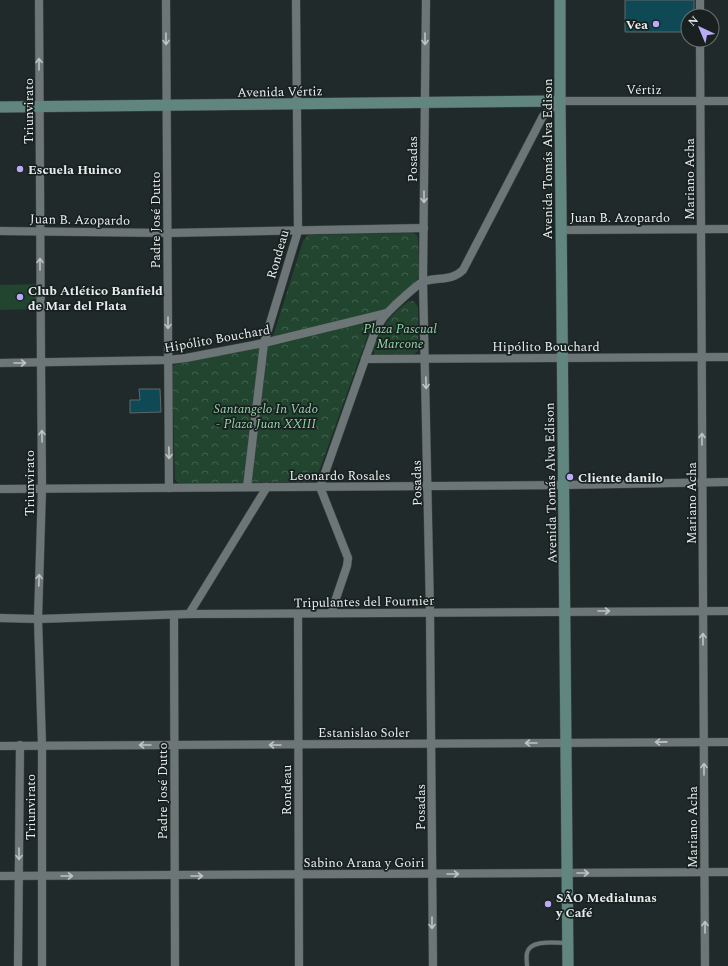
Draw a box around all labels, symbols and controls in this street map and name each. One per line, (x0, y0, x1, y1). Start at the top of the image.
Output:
north arrow (680, 8, 720, 48)
text: N (684, 12, 703, 30)
place label: Vea (626, 15, 648, 35)
marker: Vea (651, 19, 661, 29)
one-way arrow (162, 32, 170, 45)
one-way arrow (421, 32, 429, 45)
one-way arrow (35, 58, 43, 71)
street label: Triunvirato (19, 78, 39, 144)
street label: Avenida Tomás Alva Edison (538, 78, 558, 239)
street label: Vértiz (626, 80, 662, 100)
street label: Avenida Vértiz (237, 81, 323, 103)
street label: Posadas (403, 136, 423, 182)
street label: Mariano Acha (680, 137, 700, 220)
place label: Escuela Huinco (28, 160, 121, 180)
marker: Escuela Huinco (15, 164, 25, 174)
street label: Padre José Dutto (146, 172, 166, 268)
one-way arrow (420, 190, 428, 203)
street label: Juan B. Azopardo (570, 208, 670, 228)
street label: Juan B. Azopardo (30, 209, 130, 231)
street label: Rondeau (261, 227, 295, 281)
one-way arrow (36, 258, 44, 271)
place label: Club Atlético Banfield de Mar del Plata (28, 281, 163, 316)
marker: Club Atlético Banfield de Mar del Plata (15, 292, 25, 302)
one-way arrow (164, 316, 172, 329)
park label: Plaza Pascual Marcone (363, 319, 437, 354)
street label: Hipólito Bouchard (163, 320, 272, 358)
street label: Hipólito Bouchard (492, 337, 600, 357)
one-way arrow (13, 359, 26, 367)
one-way arrow (422, 376, 430, 389)
park label: Santangelo In Vado - Plaza Juan XXIII (214, 399, 318, 434)
street label: Avenida Tomás Alva Edison (540, 402, 562, 564)
one-way arrow (38, 430, 46, 443)
one-way arrow (698, 433, 706, 446)
one-way arrow (165, 446, 173, 459)
street label: Triunvirato (20, 450, 40, 516)
street label: Posadas (407, 460, 427, 506)
street label: Mariano Acha (682, 461, 702, 544)
street label: Leonardo Rosales (289, 466, 391, 486)
place label: Cliente danilo (578, 468, 663, 488)
marker: Cliente danilo (565, 472, 575, 482)
one-way arrow (35, 574, 43, 587)
street label: Tripulantes del Fournier (294, 591, 434, 613)
one-way arrow (597, 607, 610, 615)
one-way arrow (699, 633, 707, 646)
street label: Estanislao Soler (318, 723, 410, 743)
one-way arrow (655, 738, 668, 746)
one-way arrow (525, 739, 538, 747)
one-way arrow (139, 741, 152, 749)
one-way arrow (269, 741, 282, 749)
street label: Padre José Dutto (153, 743, 173, 839)
one-way arrow (700, 763, 708, 776)
street label: Rondeau (277, 765, 297, 815)
street label: Triunvirato (21, 774, 41, 840)
street label: Posadas (411, 784, 431, 830)
street label: Mariano Acha (683, 785, 703, 868)
one-way arrow (15, 847, 23, 860)
street label: Sabino Arana y Goiri (304, 853, 424, 873)
one-way arrow (576, 869, 589, 877)
one-way arrow (446, 870, 459, 878)
one-way arrow (60, 872, 73, 880)
one-way arrow (190, 872, 203, 879)
place label: SÃO Medialunas y Café (555, 888, 657, 923)
marker: SÃO Medialunas y Café (543, 899, 553, 909)
one-way arrow (428, 916, 436, 929)
one-way arrow (701, 921, 709, 934)

